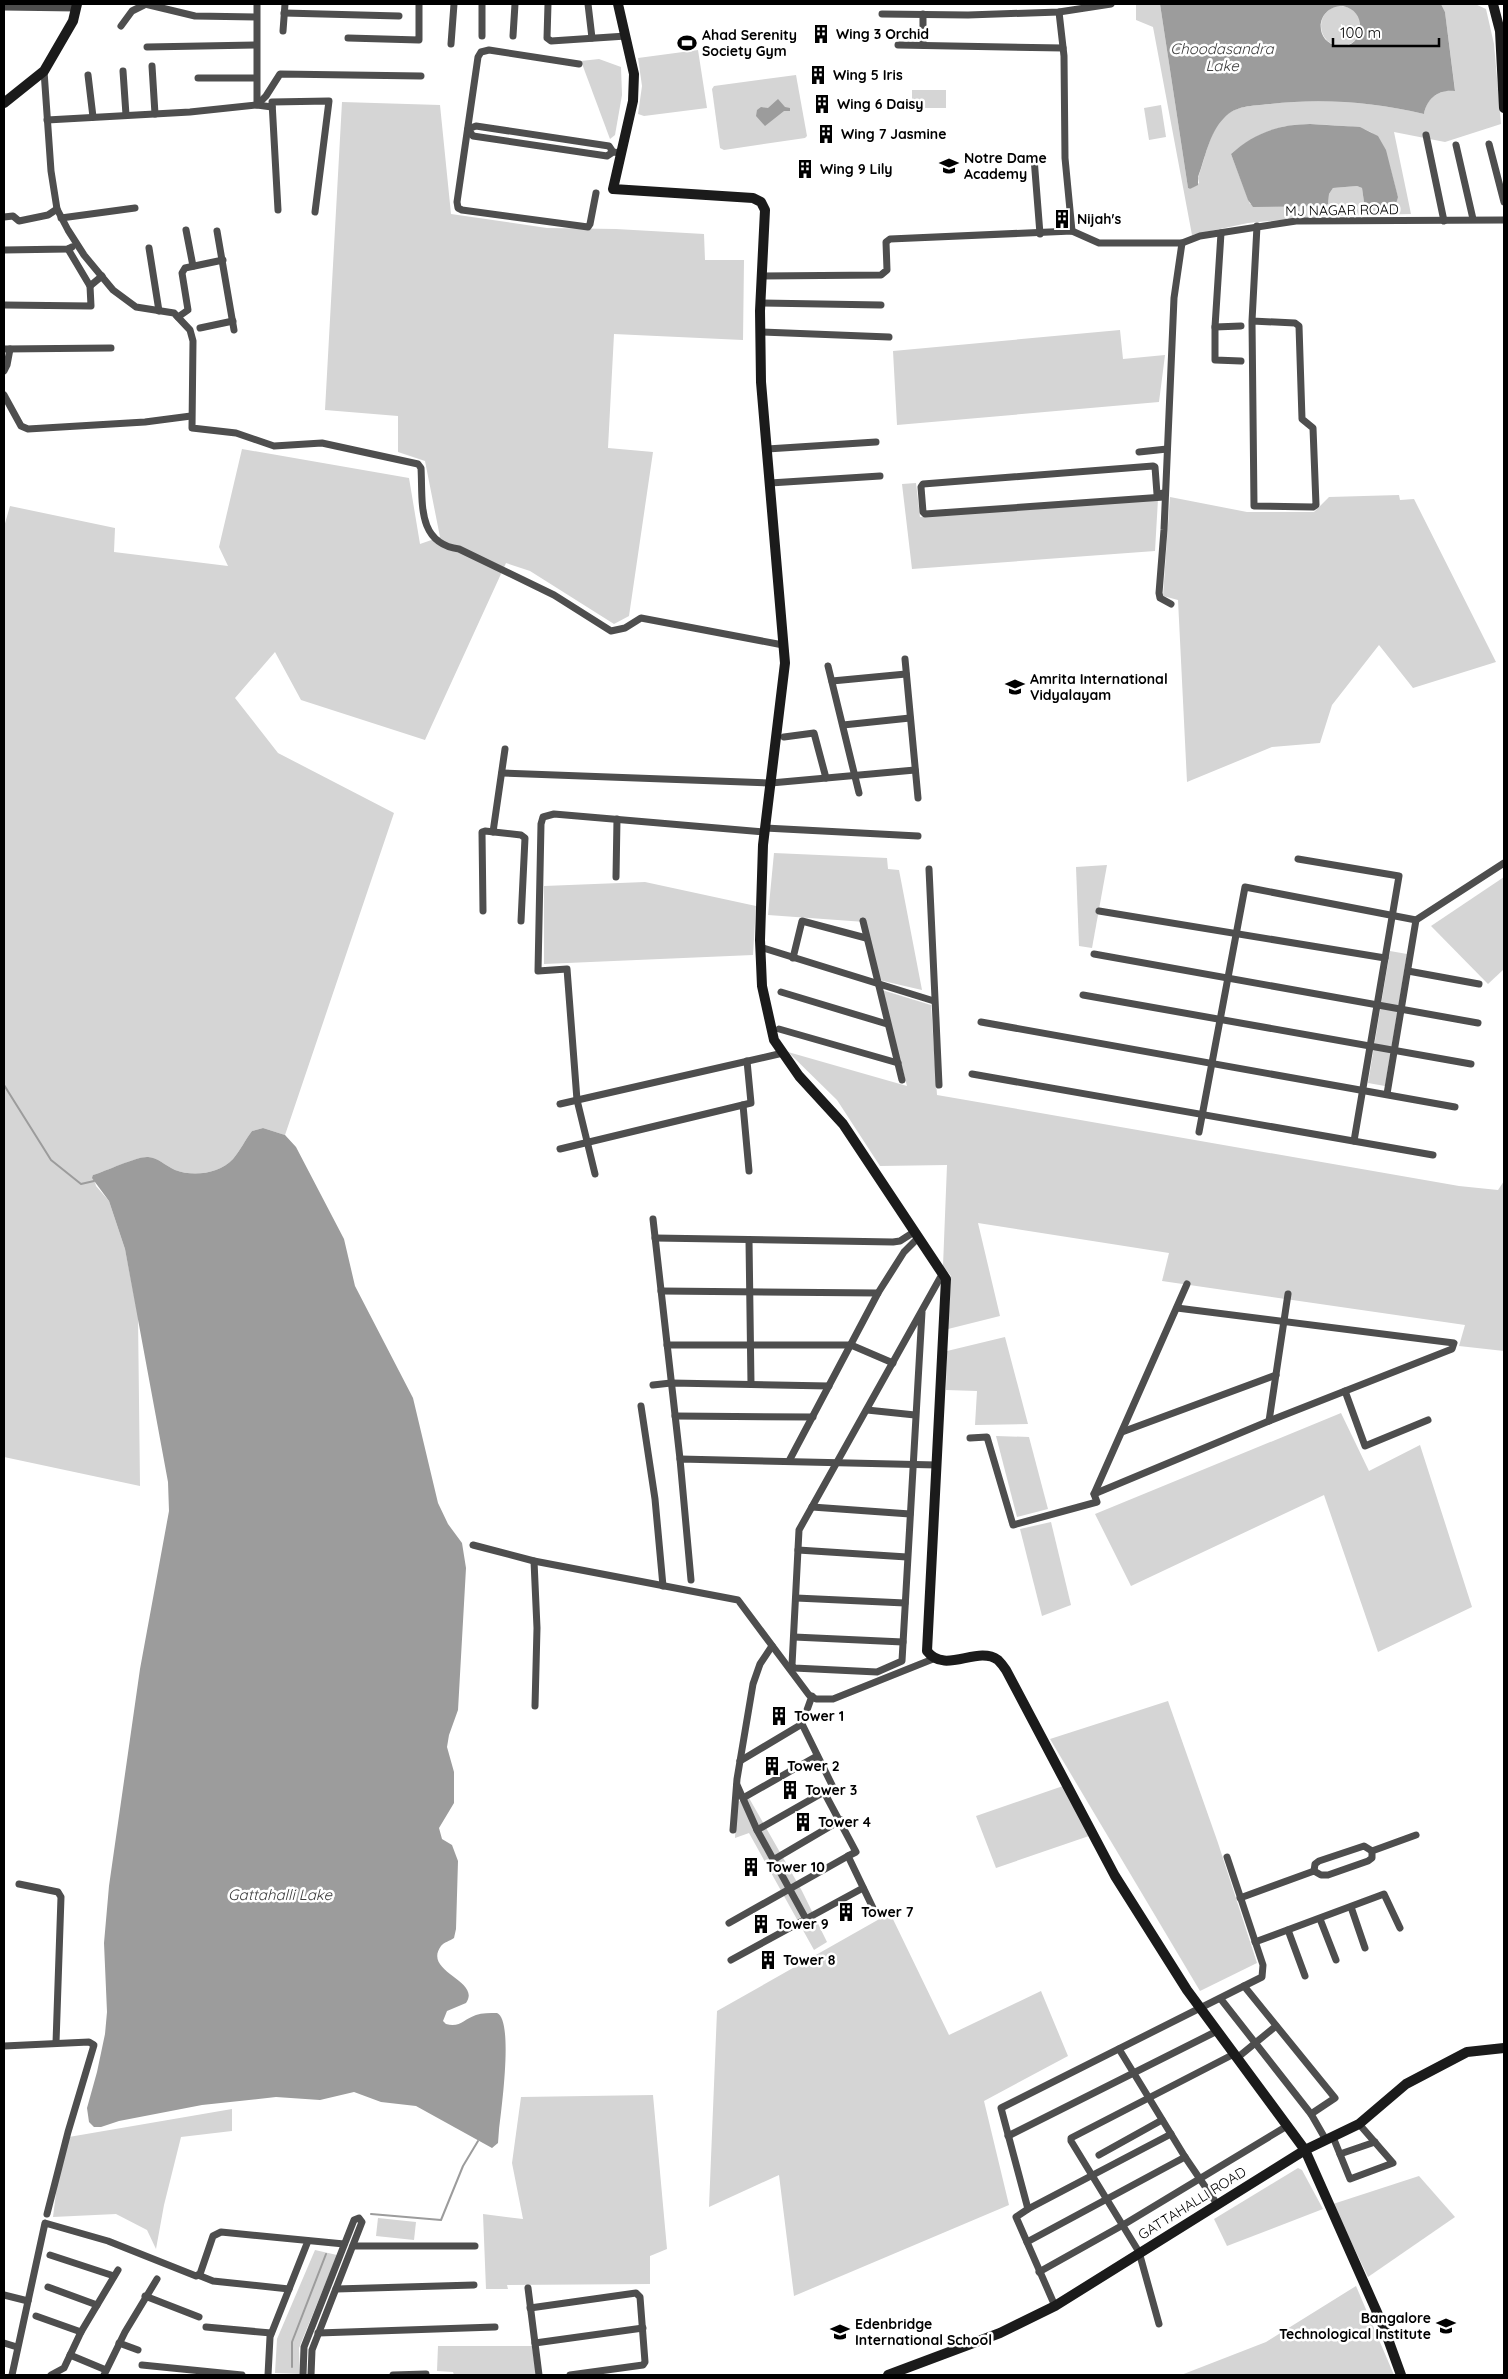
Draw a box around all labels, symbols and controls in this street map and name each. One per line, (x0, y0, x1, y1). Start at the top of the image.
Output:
scale bar (1333, 15, 1439, 47)
building icon: Wing 3 Orchid (810, 23, 832, 45)
text: 100 m (1340, 23, 1381, 42)
place label: Wing 3 Orchid (836, 25, 929, 43)
place label: Ahad Serenity Society Gym (702, 26, 797, 60)
sports icon: Ahad Serenity Society Gym (676, 32, 698, 54)
water label: Choodasandra Lake (1170, 39, 1275, 75)
building icon: Wing 5 Iris (807, 64, 829, 86)
place label: Wing 5 Iris (833, 66, 903, 84)
building icon: Wing 6 Daisy (811, 93, 833, 115)
place label: Wing 6 Daisy (837, 95, 923, 113)
building icon: Wing 7 Jasmine (815, 123, 837, 145)
place label: Wing 7 Jasmine (841, 125, 946, 143)
place label: Notre Dame Academy (964, 149, 1047, 183)
school or university icon: Notre Dame Academy (938, 155, 960, 177)
building icon: Wing 9 Lily (794, 158, 816, 180)
place label: Wing 9 Lily (820, 160, 893, 178)
street label: MJ NAGAR ROAD (1285, 200, 1399, 220)
building icon: Nijah's (1051, 208, 1073, 230)
place label: Nijah's (1077, 210, 1121, 228)
place label: Amrita International Vidyalayam (1030, 670, 1168, 704)
school or university icon: Amrita International Vidyalayam (1004, 676, 1026, 698)
building icon: Tower 1 (768, 1705, 790, 1727)
place label: Tower 1 (794, 1707, 844, 1725)
building icon: Tower 2 (761, 1755, 783, 1777)
place label: Tower 2 (787, 1757, 840, 1775)
building icon: Tower 3 (779, 1779, 801, 1801)
place label: Tower 3 (805, 1781, 857, 1799)
building icon: Tower 4 (792, 1811, 814, 1833)
place label: Tower 4 (818, 1813, 871, 1831)
building icon: Tower 10 (740, 1856, 762, 1878)
place label: Tower 10 (766, 1858, 825, 1876)
water label: Gattahalli Lake (228, 1885, 333, 1904)
building icon: Tower 7 (835, 1901, 857, 1923)
place label: Tower 7 (861, 1903, 914, 1921)
building icon: Tower 9 (750, 1913, 772, 1935)
place label: Tower 9 (776, 1915, 829, 1933)
building icon: Tower 8 (757, 1949, 779, 1971)
place label: Tower 8 (783, 1951, 836, 1969)
street label: GATTAHALLI ROAD (1135, 2162, 1249, 2244)
place label: Bangalore Technological Institute (1279, 2309, 1431, 2343)
place label: Edenbridge International School (855, 2315, 992, 2349)
school or university icon: Bangalore Technological Institute (1435, 2315, 1457, 2337)
school or university icon: Edenbridge International School (829, 2321, 851, 2343)

